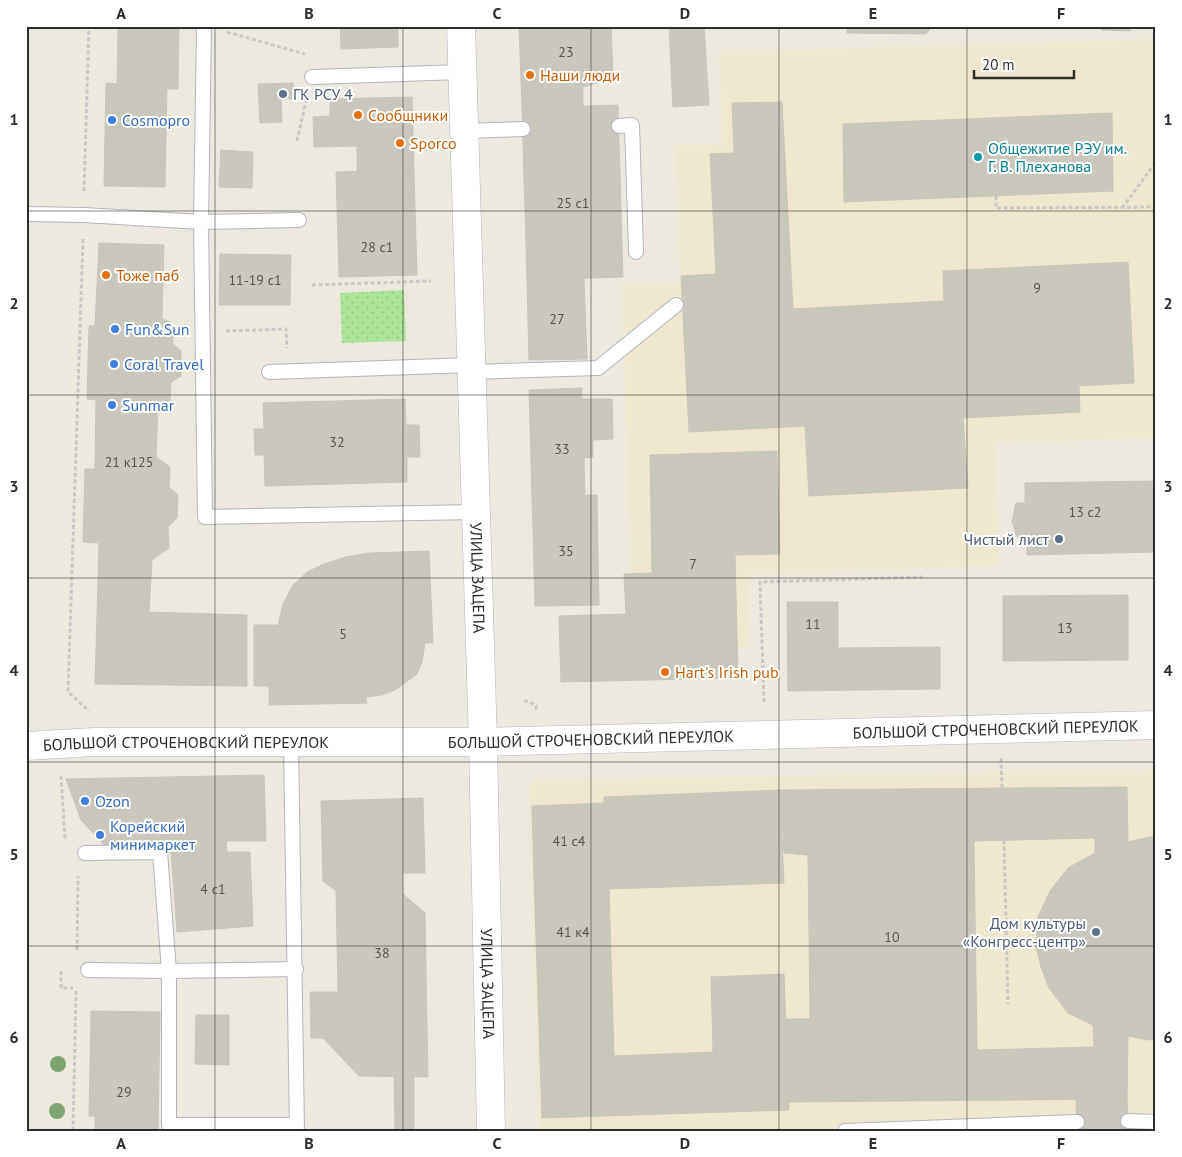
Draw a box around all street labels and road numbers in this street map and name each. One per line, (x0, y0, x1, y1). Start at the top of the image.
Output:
street label: УЛИЦА ЗАЦЕПА (466, 522, 490, 634)
street label: БОЛЬШОЙ СТРОЧЕНОВСКИЙ ПЕРЕУЛОК (852, 715, 1139, 743)
street label: БОЛЬШОЙ СТРОЧЕНОВСКИЙ ПЕРЕУЛОК (448, 726, 734, 752)
street label: БОЛЬШОЙ СТРОЧЕНОВСКИЙ ПЕРЕУЛОК (42, 732, 329, 755)
street label: УЛИЦА ЗАЦЕПА (477, 928, 499, 1040)

